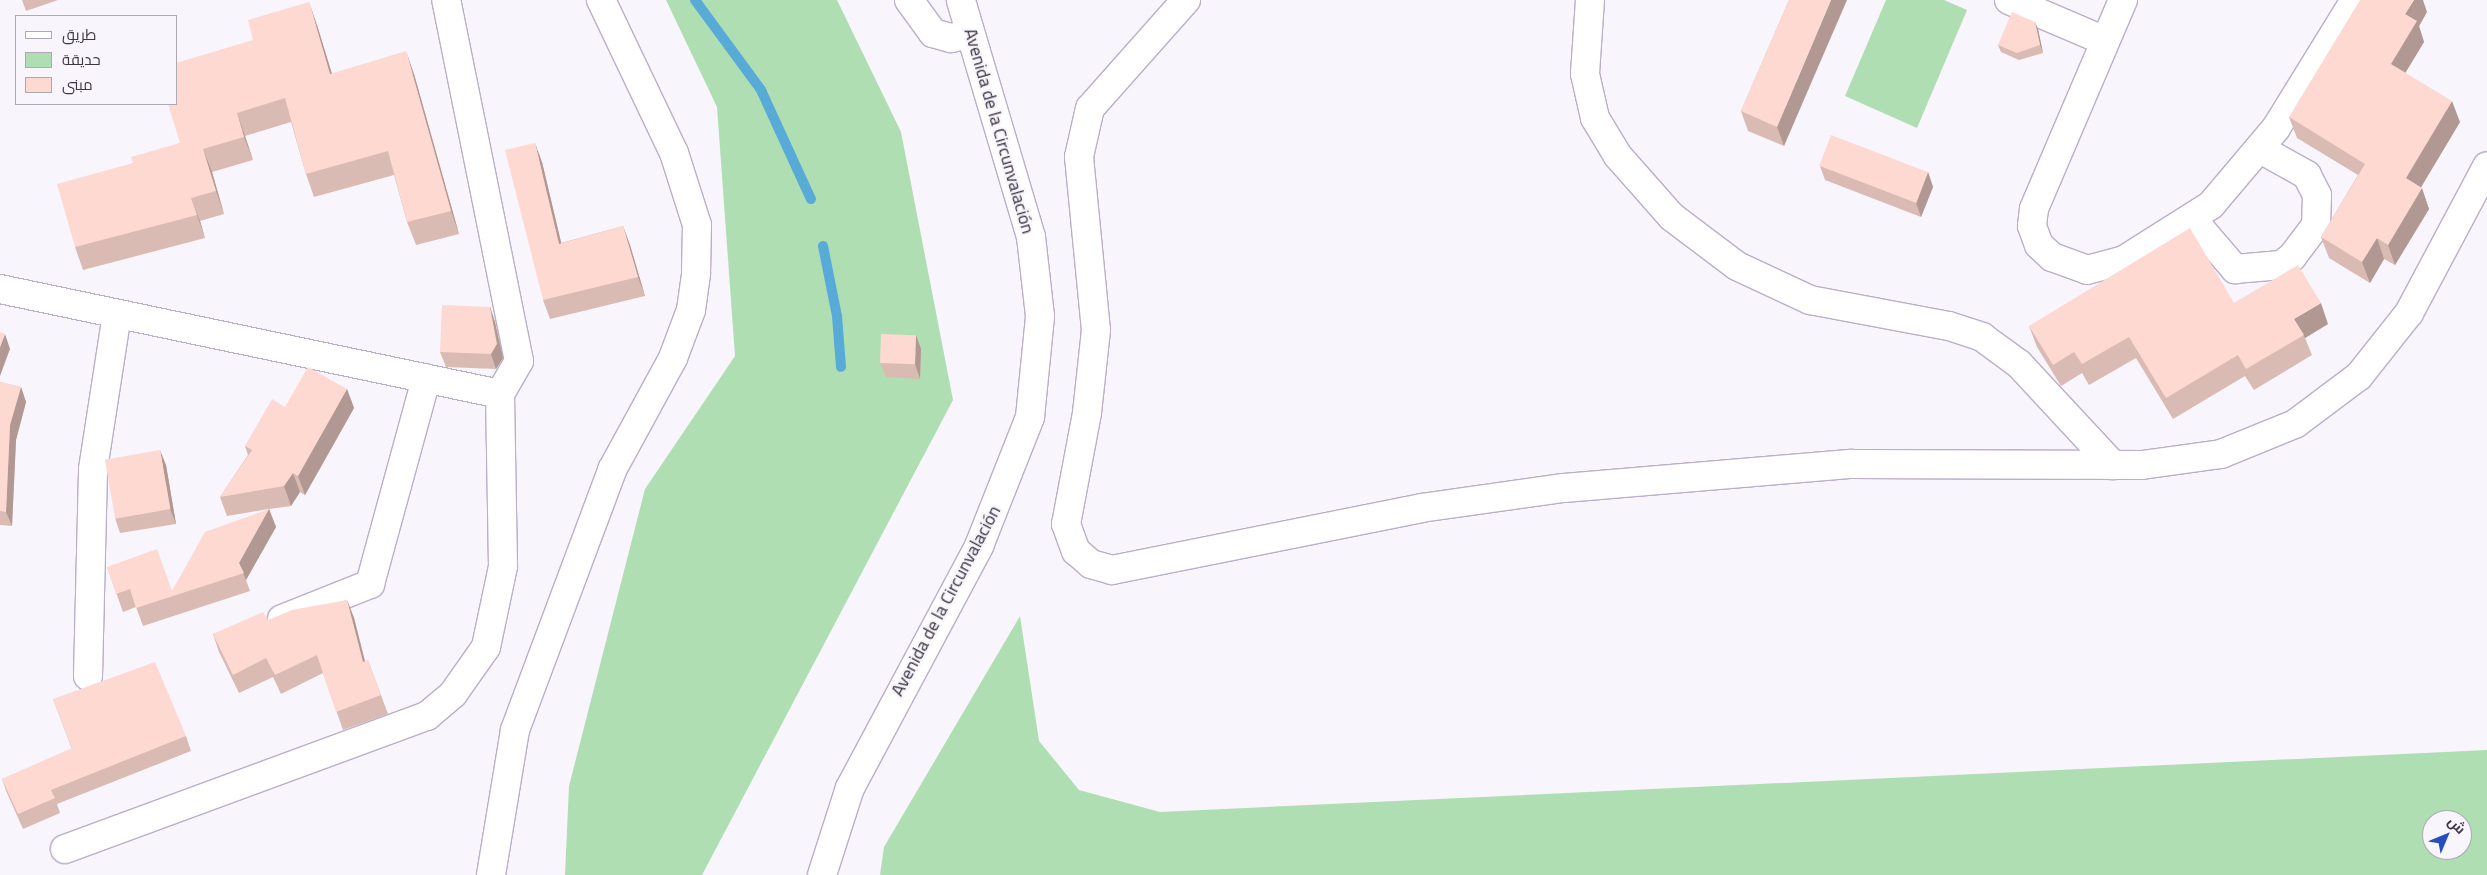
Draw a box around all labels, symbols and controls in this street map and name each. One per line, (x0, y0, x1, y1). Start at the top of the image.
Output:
legend (15, 15, 178, 105)
text: طريق (62, 20, 96, 49)
street label: Avenida de la Circunvalación (959, 26, 1039, 236)
text: حديقة (62, 45, 101, 74)
text: مبنى (62, 70, 93, 99)
street label: Avenida de la Circunvalación (887, 502, 1005, 700)
north arrow (2422, 810, 2472, 860)
text: ش (2441, 810, 2472, 841)

